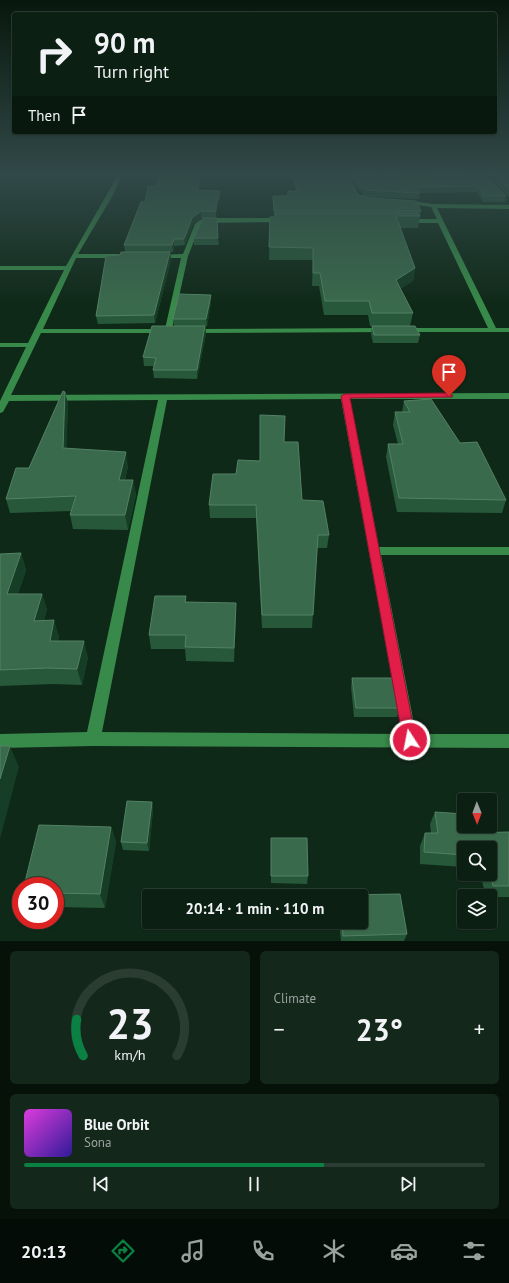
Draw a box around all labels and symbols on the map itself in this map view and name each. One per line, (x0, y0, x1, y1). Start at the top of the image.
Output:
pin (432, 355, 466, 396)
position arrow (389, 719, 431, 761)
north arrow (457, 793, 497, 833)
speed limit sign: 30 (12, 877, 64, 929)

